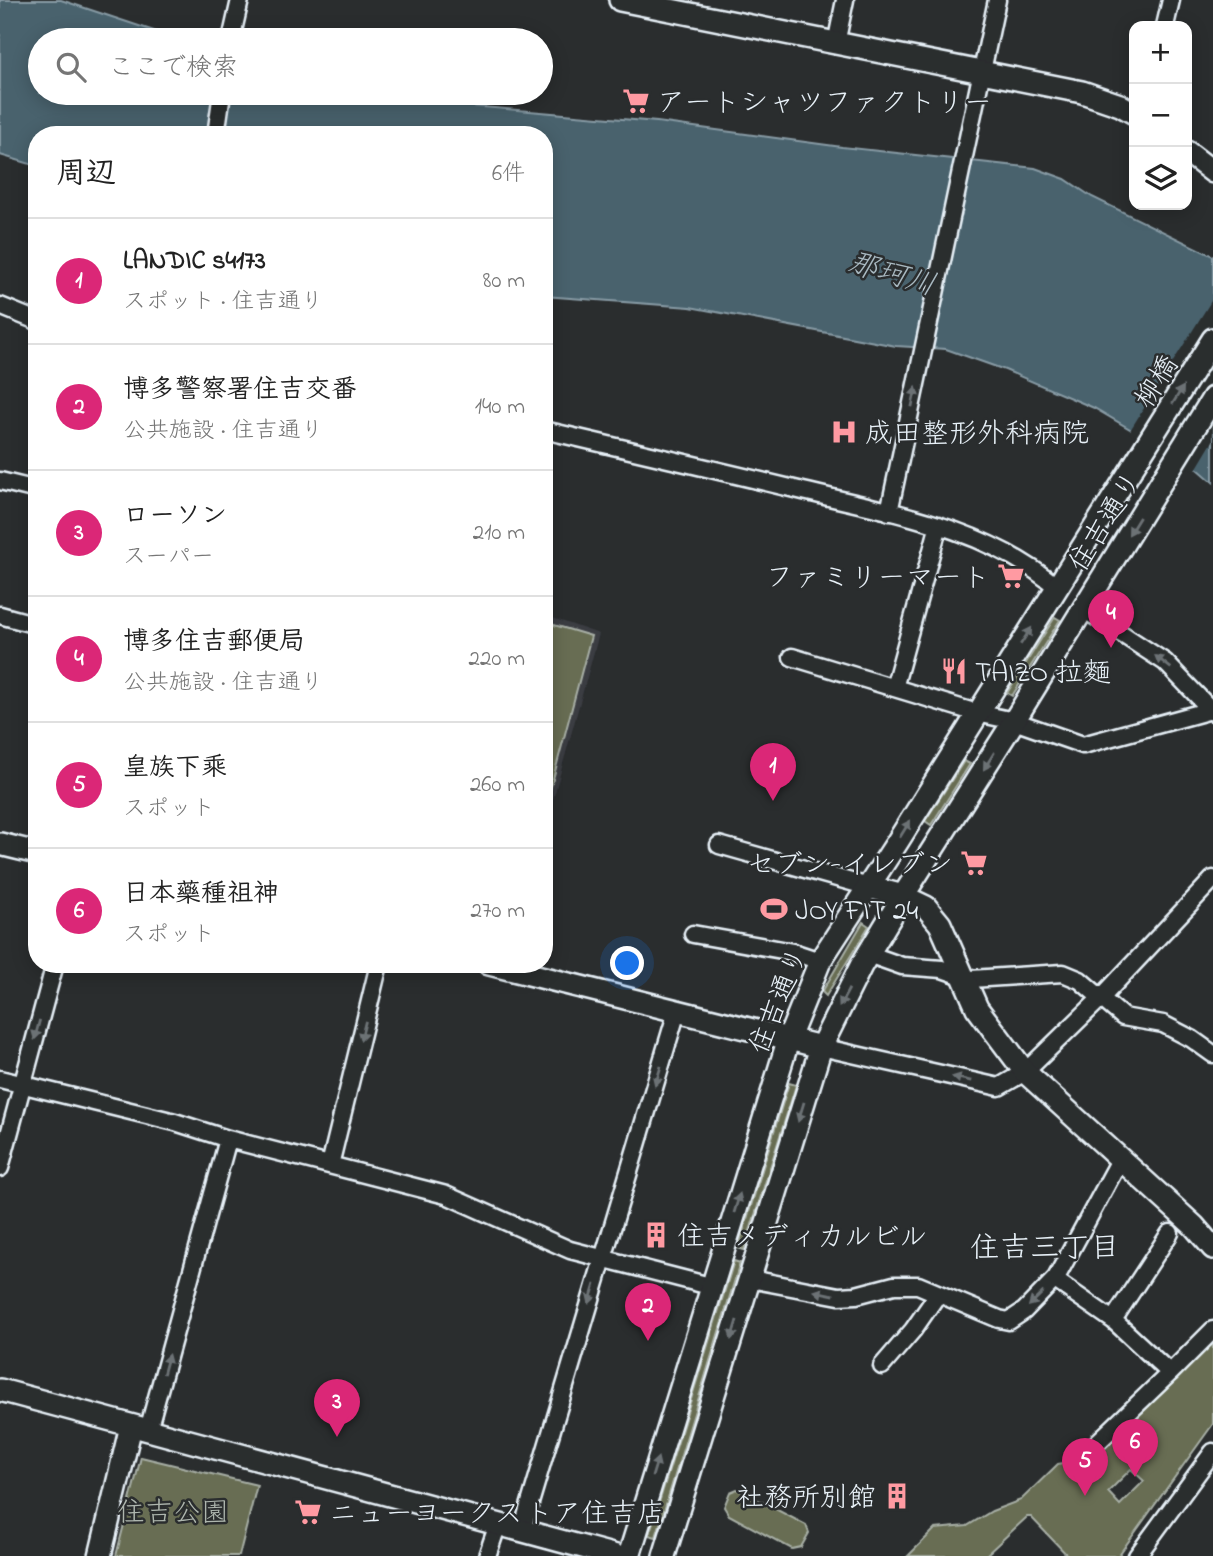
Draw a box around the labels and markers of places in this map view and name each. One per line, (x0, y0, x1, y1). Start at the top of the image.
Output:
place label: アートシャツファクトリー (657, 84, 992, 125)
supermarket icon: アートシャツファクトリー (621, 86, 651, 116)
place label: 成田整形外科病院 (865, 415, 1089, 456)
hospital icon: 成田整形外科病院 (829, 417, 859, 447)
place label: ファミリーマート (765, 559, 990, 600)
supermarket icon: ファミリーマート (996, 561, 1026, 591)
pin: 4 (1088, 590, 1134, 648)
place label: TAIZO 拉麵 (975, 654, 1111, 695)
restaurant icon: TAIZO 拉麵 (939, 656, 969, 686)
pin: 1 (750, 743, 796, 801)
place label: セブン-イレブン (746, 846, 953, 887)
supermarket icon: セブン-イレブン (959, 848, 989, 878)
place label: JOY FIT 24 (795, 892, 919, 933)
sports icon: JOY FIT 24 (759, 894, 789, 924)
place label: 住吉メディカルビル (677, 1218, 927, 1259)
building icon: 住吉メディカルビル (641, 1220, 671, 1250)
pin: 2 (625, 1283, 671, 1341)
pin: 3 (314, 1379, 360, 1437)
pin: 6 (1112, 1419, 1158, 1477)
pin: 5 (1062, 1438, 1108, 1496)
place label: 社務所別館 (736, 1479, 876, 1520)
building icon: 社務所別館 (882, 1481, 912, 1511)
place label: ニューヨークストア住吉店 (329, 1495, 665, 1536)
supermarket icon: ニューヨークストア住吉店 (293, 1497, 323, 1527)

